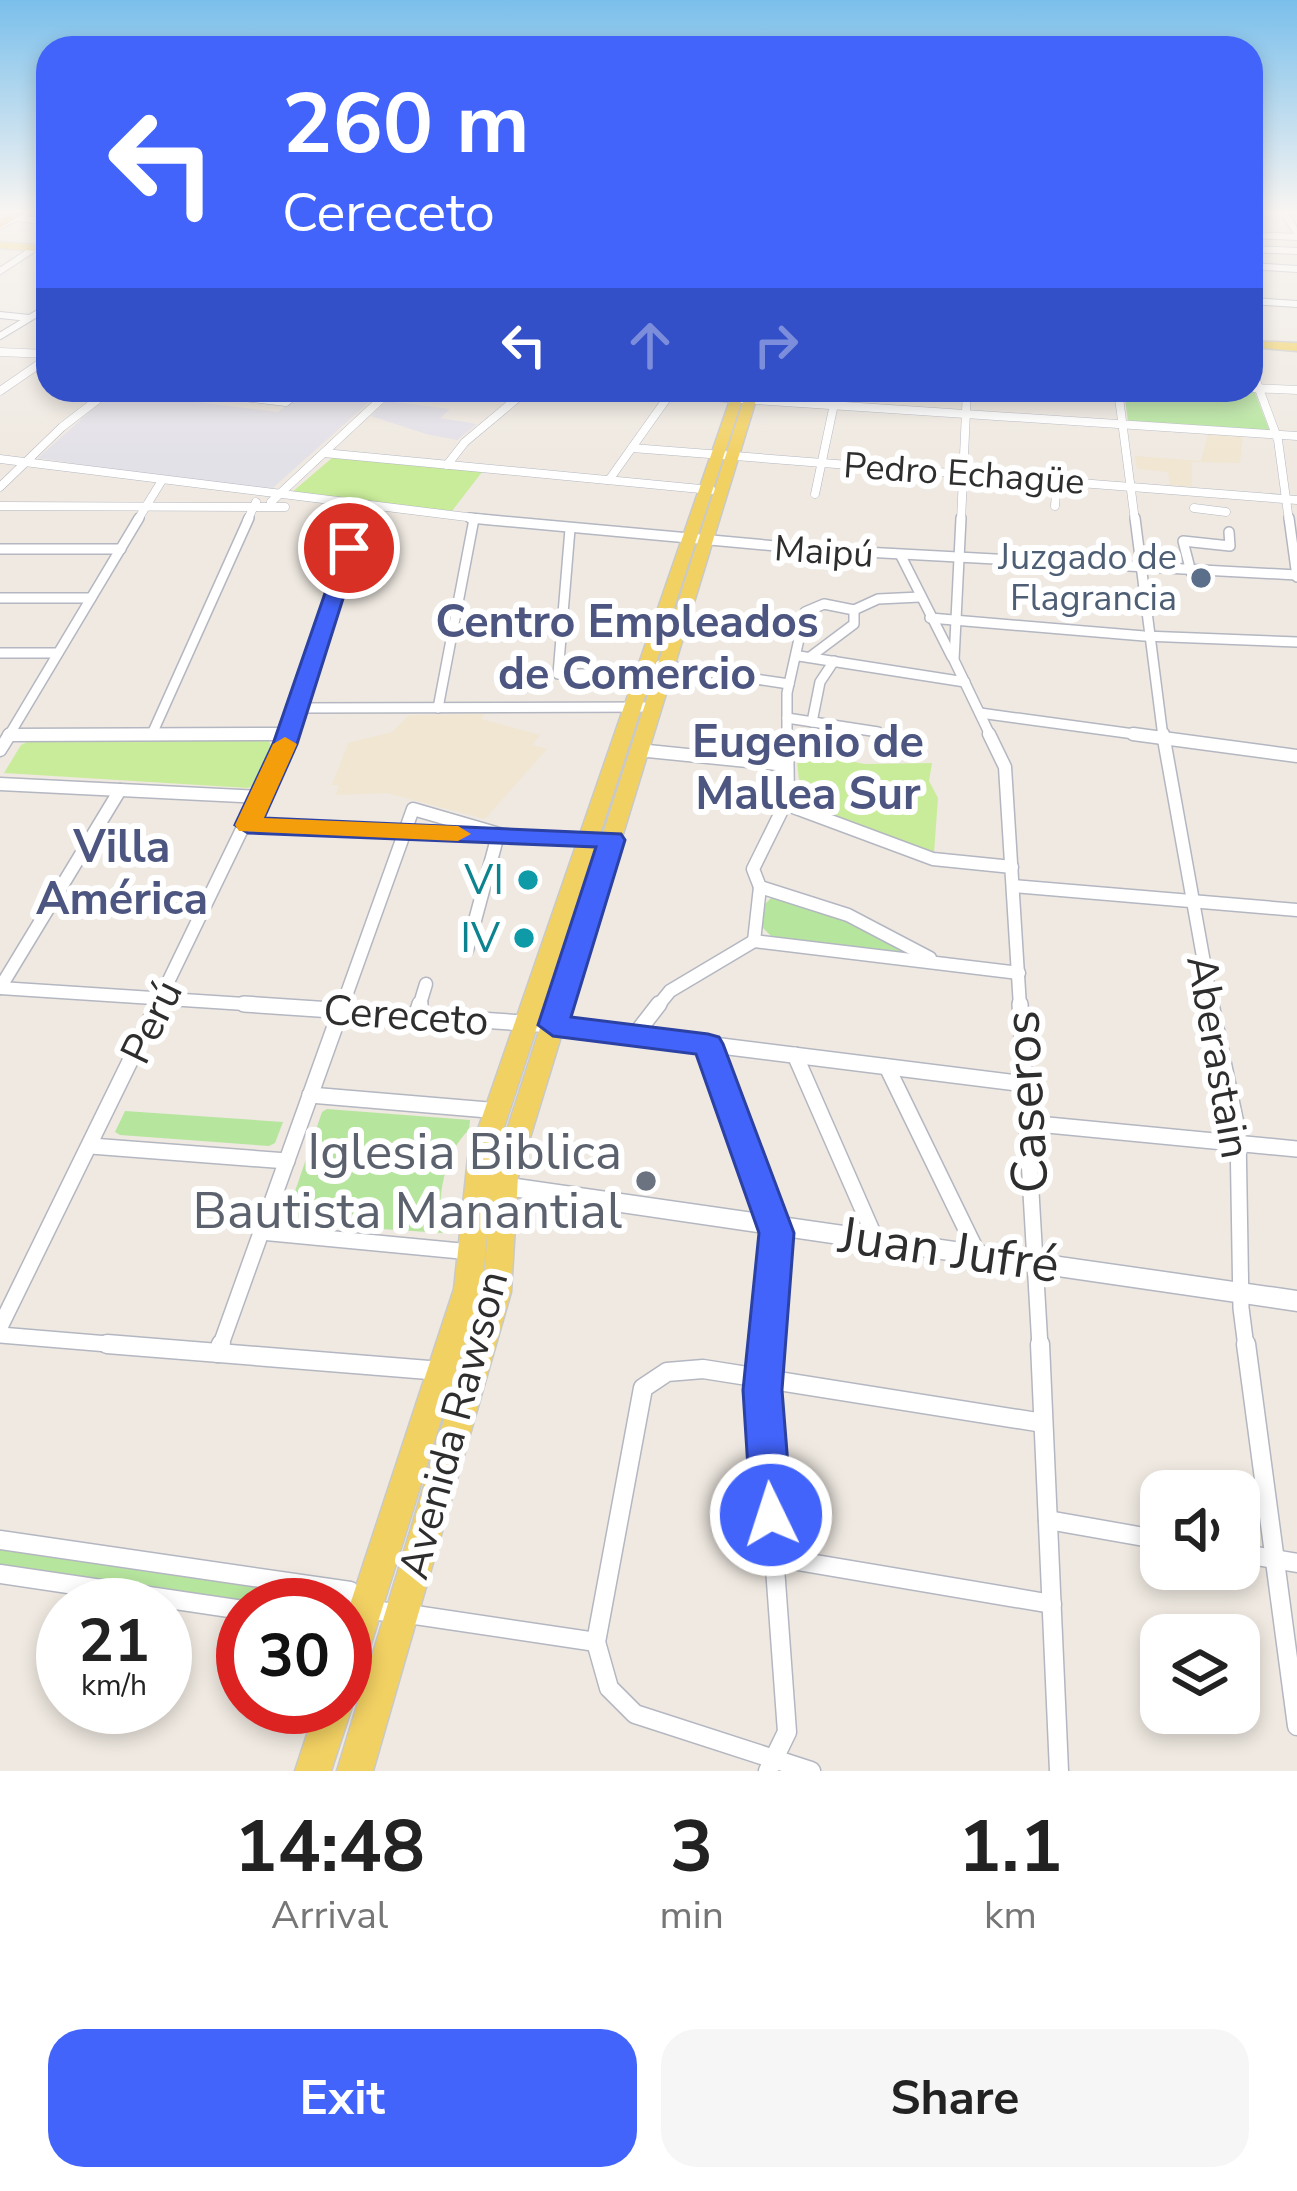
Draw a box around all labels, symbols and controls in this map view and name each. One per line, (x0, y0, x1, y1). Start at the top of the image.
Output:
text: 260 m (282, 67, 530, 182)
icon: left (84, 84, 240, 240)
text: Cereceto (282, 176, 495, 250)
icon: left (491, 312, 557, 378)
icon: ahead (617, 312, 683, 378)
icon: right (743, 312, 809, 378)
street label: Pedro Echagüe (842, 441, 1086, 507)
pin (298, 497, 400, 599)
icon: arrive (316, 515, 382, 581)
street label: Maipú (773, 524, 875, 580)
place label: Juzgado de Flagrancia (997, 533, 1177, 623)
marker: Juzgado de Flagrancia (1188, 565, 1214, 591)
district label: Centro Empleados de Comercio (435, 592, 819, 705)
district label: Eugenio de Mallea Sur (692, 712, 924, 825)
district label: Villa América (36, 817, 208, 930)
place label: VI (463, 852, 504, 909)
marker: VI (515, 867, 541, 893)
place label: IV (460, 910, 500, 967)
marker: IV (511, 925, 537, 951)
street label: Aberastain (1172, 951, 1264, 1163)
street label: Perú (107, 971, 197, 1073)
street label: Cereceto (321, 982, 491, 1050)
street label: Caseros (986, 1009, 1066, 1195)
place label: Iglesia Biblica Bautista Manantial (193, 1117, 622, 1246)
marker: Iglesia Biblica Bautista Manantial (633, 1168, 659, 1194)
street label: Juan Jufré (834, 1200, 1064, 1300)
street label: Avenida Rawson (385, 1265, 523, 1585)
position arrow (708, 1452, 834, 1578)
map controls (1140, 1470, 1260, 1734)
button: sound (1140, 1470, 1260, 1590)
speed limit sign: 30 (216, 1578, 372, 1734)
text: 21 (78, 1600, 150, 1682)
button: layers (1140, 1614, 1260, 1734)
text: km/h (81, 1665, 147, 1706)
text: 14:48 (234, 1798, 425, 1896)
text: 3 (670, 1798, 713, 1896)
text: 1.1 (958, 1798, 1063, 1896)
text: Arrival (271, 1889, 388, 1942)
text: min (659, 1889, 724, 1942)
text: km (984, 1889, 1037, 1942)
button: Exit (48, 2029, 637, 2167)
button: Share (661, 2029, 1249, 2167)

